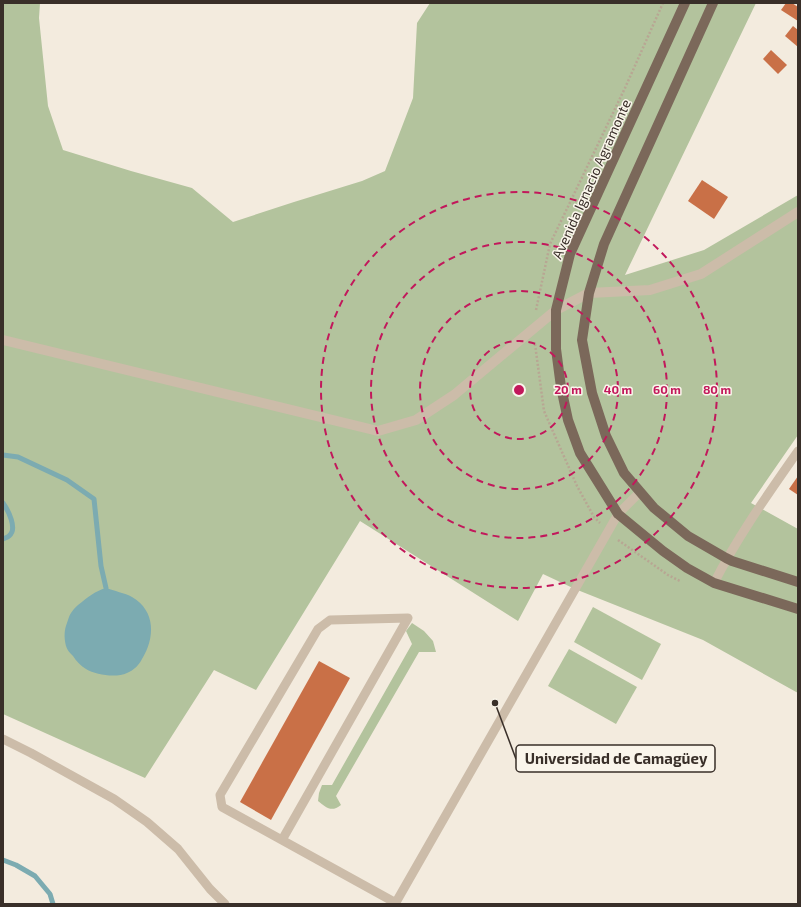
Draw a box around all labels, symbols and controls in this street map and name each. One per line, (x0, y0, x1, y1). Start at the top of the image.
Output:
street label: Avenida Ignacio Agramonte (548, 96, 634, 262)
text: 20 m (554, 382, 582, 396)
text: 40 m (604, 382, 632, 396)
text: 60 m (653, 382, 681, 396)
text: 80 m (703, 382, 731, 396)
centre of rings (512, 383, 526, 397)
callout: Universidad de Camagüey (516, 745, 715, 772)
text: Universidad de Camagüey (525, 749, 708, 768)

